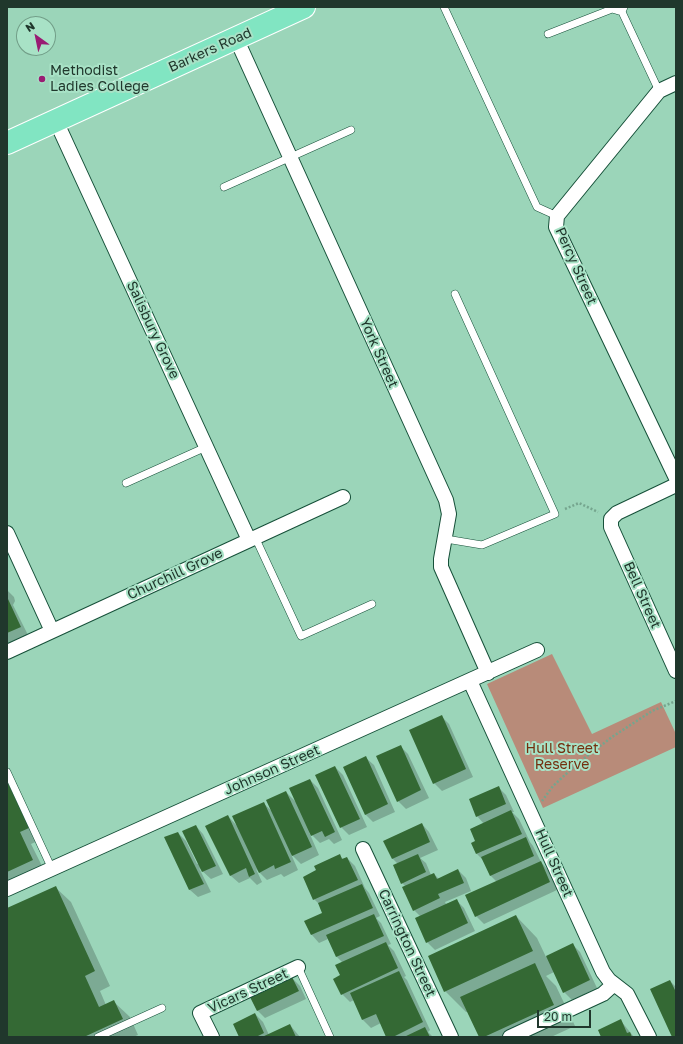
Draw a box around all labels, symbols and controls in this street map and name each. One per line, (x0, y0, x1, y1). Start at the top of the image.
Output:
north arrow (16, 16, 56, 56)
text: N (23, 19, 37, 34)
street label: Barkers Road (166, 24, 254, 76)
place label: Methodist Ladies College (50, 63, 149, 96)
marker: Methodist Ladies College (37, 74, 47, 84)
street label: Percy Street (552, 225, 600, 307)
street label: Salisbury Grove (123, 279, 183, 381)
street label: York Street (356, 316, 402, 390)
street label: Churchill Grove (125, 545, 225, 603)
street label: Bell Street (620, 559, 664, 631)
street label: Johnson Street (222, 741, 322, 799)
park label: Hull Street Reserve (525, 741, 599, 774)
street label: Hull Street (531, 826, 577, 900)
street label: Carrington Street (375, 886, 439, 1000)
street label: Vicars Street (205, 965, 291, 1017)
scale bar (539, 1002, 593, 1028)
text: 20 m (544, 1009, 572, 1024)

